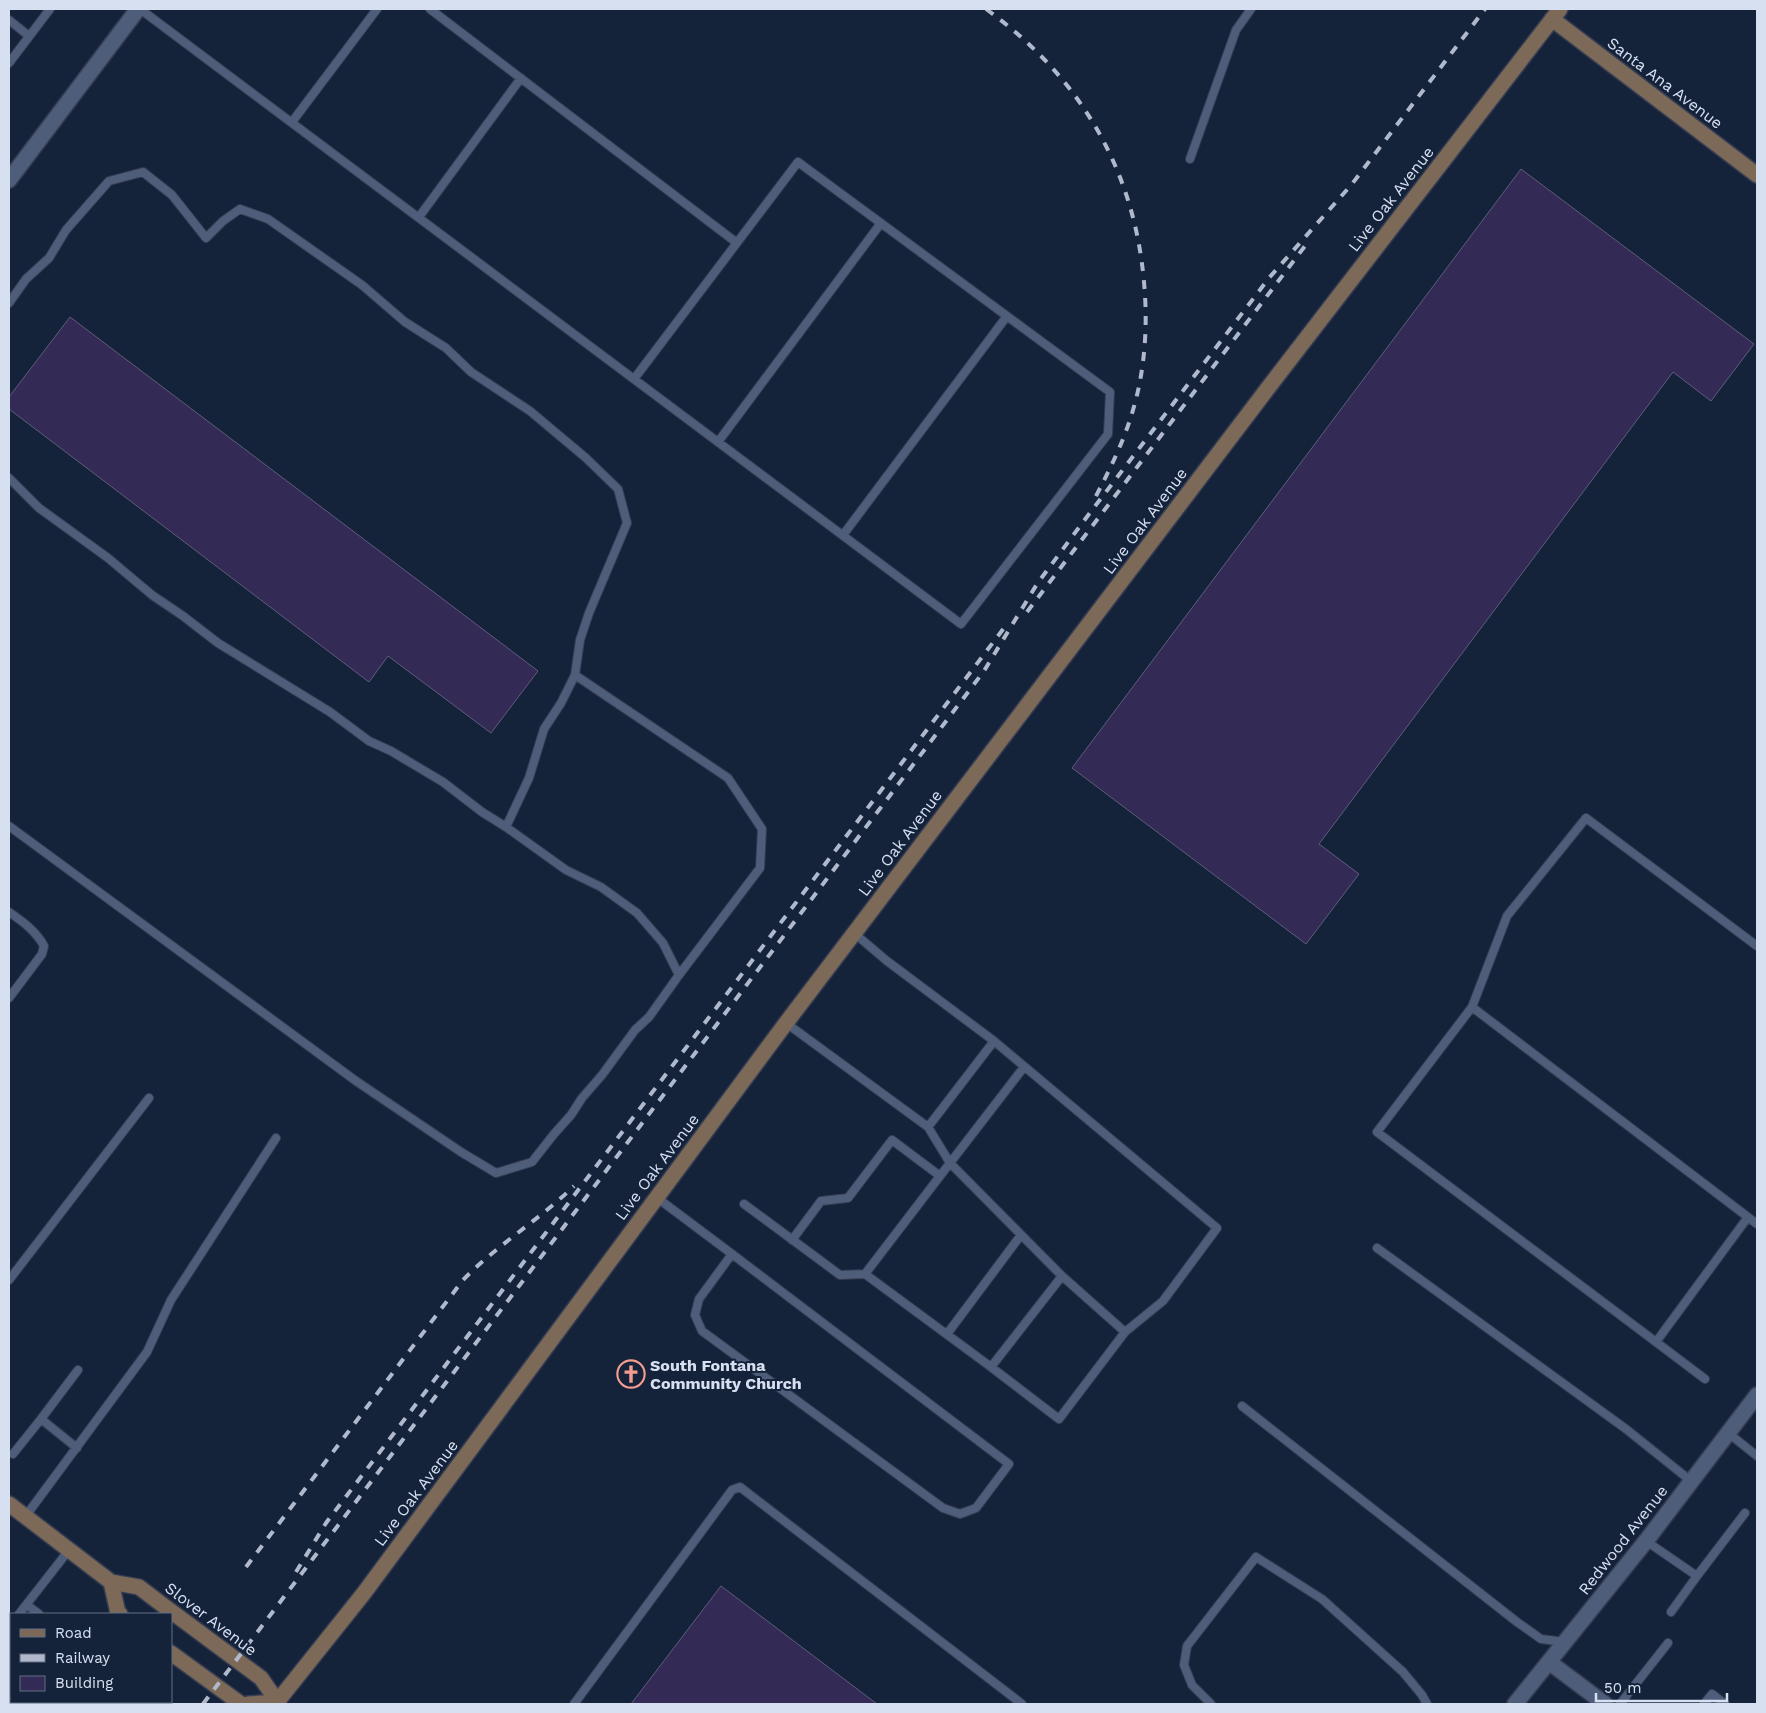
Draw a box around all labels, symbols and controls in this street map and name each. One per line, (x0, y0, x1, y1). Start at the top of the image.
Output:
street label: Santa Ana Avenue (1603, 33, 1727, 133)
street label: Live Oak Avenue (1344, 143, 1438, 255)
street label: Live Oak Avenue (1099, 464, 1191, 578)
street label: Live Oak Avenue (854, 786, 946, 900)
street label: Live Oak Avenue (611, 1110, 703, 1224)
place label: South Fontana Community Church (650, 1356, 802, 1393)
church icon: South Fontana Community Church (616, 1359, 646, 1389)
street label: Live Oak Avenue (370, 1436, 462, 1550)
street label: Redwood Avenue (1574, 1482, 1672, 1598)
street label: Slover Avenue (161, 1578, 261, 1660)
legend (10, 1613, 172, 1703)
text: Road (55, 1624, 92, 1642)
text: Railway (55, 1649, 110, 1667)
scale bar (1596, 1670, 1727, 1702)
text: Building (55, 1674, 113, 1692)
text: 50 m (1604, 1679, 1641, 1697)

